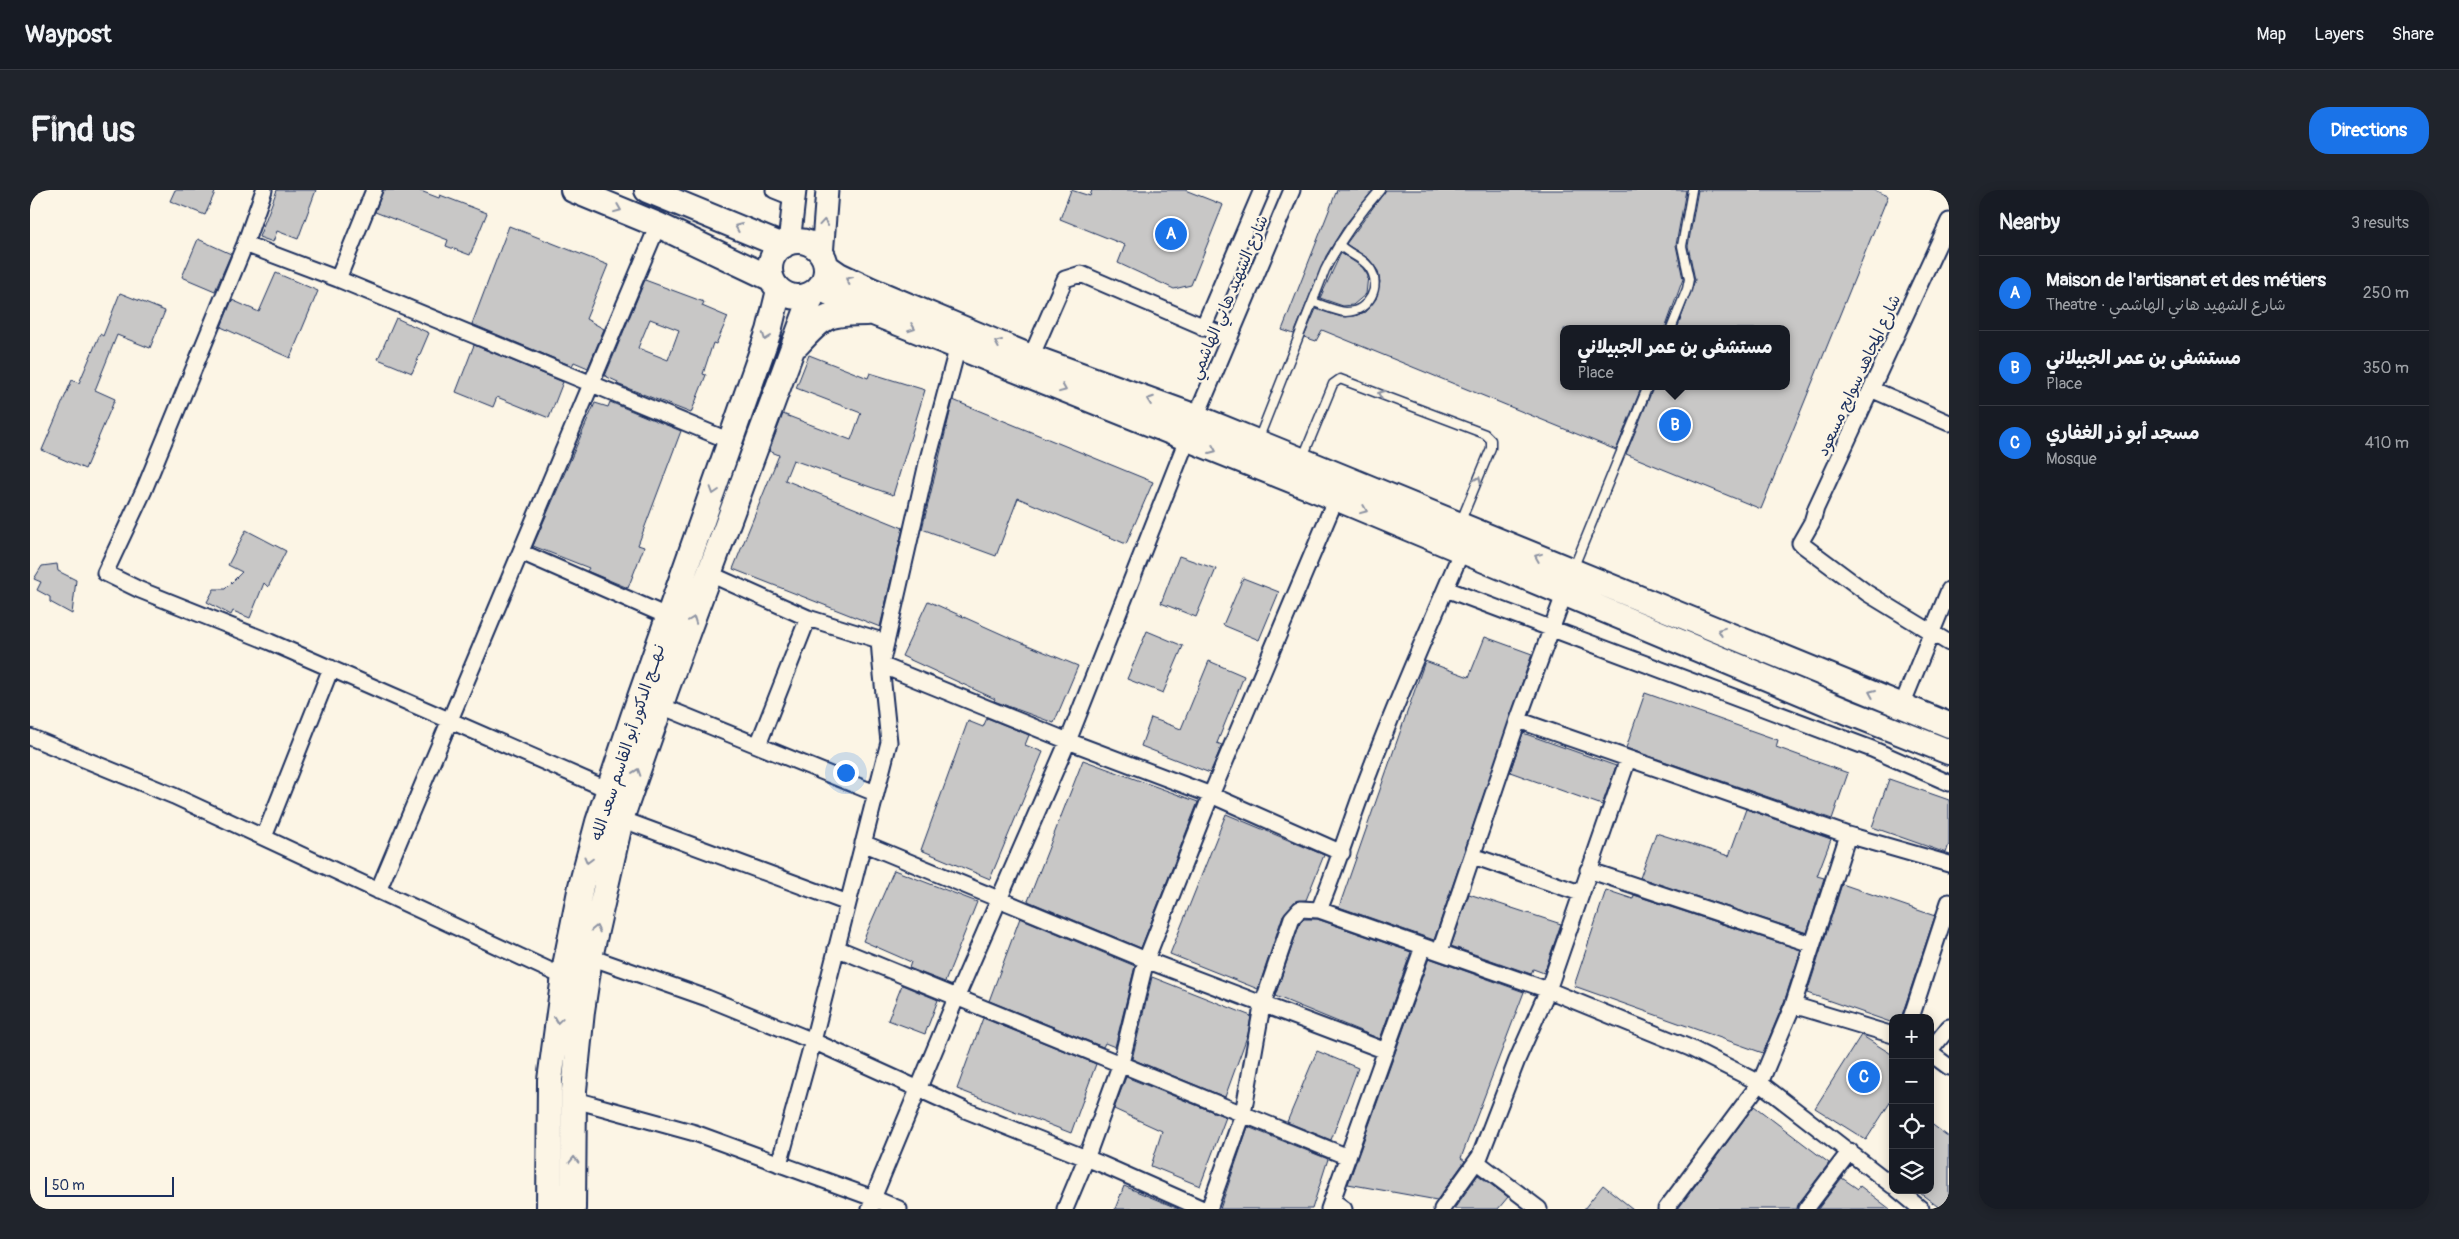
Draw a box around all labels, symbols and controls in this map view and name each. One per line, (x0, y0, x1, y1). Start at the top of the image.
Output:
text: Waypost (25, 20, 112, 49)
text: Map (2257, 23, 2286, 46)
text: Layers (2314, 23, 2364, 46)
text: Share (2392, 23, 2434, 46)
button: Directions (2309, 107, 2429, 154)
text: Find us (30, 108, 135, 152)
one-way arrow (613, 202, 622, 213)
text: Nearby (1999, 209, 2060, 236)
street label: شارع الشهيد هاني الهاشمي (1185, 212, 1276, 384)
text: 3 results (2351, 213, 2409, 233)
pin: A (1155, 215, 1187, 253)
one-way arrow (819, 218, 830, 226)
one-way arrow (734, 222, 743, 233)
text: Maison de l'artisanat et des métiers (2046, 268, 2326, 292)
one-way arrow (845, 275, 854, 286)
text: A (2010, 283, 2020, 303)
text: 250 m (2363, 283, 2409, 303)
street label: شارع المجاهد سوايح مسعود (1813, 291, 1906, 460)
text: Theatre · شارع الشهيد هاني الهاشمي (2046, 295, 2286, 315)
one-way arrow (907, 321, 916, 332)
popup (1560, 325, 1790, 390)
one-way arrow (762, 332, 772, 341)
text: مستشفى بن عمر الجبيلاني (1577, 335, 1773, 359)
one-way arrow (994, 339, 1003, 350)
text: مستشفى بن عمر الجبيلاني (2046, 346, 2241, 370)
text: B (2010, 358, 2020, 378)
text: 350 m (2363, 358, 2409, 378)
text: Place (1577, 363, 1614, 383)
text: Place (2046, 374, 2082, 394)
one-way arrow (1058, 383, 1066, 393)
one-way arrow (1378, 390, 1386, 400)
one-way arrow (1147, 396, 1155, 406)
pin: B (1659, 406, 1691, 444)
text: مسجد أبو ذر الغفاري (2046, 421, 2199, 445)
text: C (2010, 433, 2020, 453)
text: 410 m (2365, 433, 2409, 453)
one-way arrow (1208, 443, 1217, 454)
text: Mosque (2046, 449, 2097, 469)
one-way arrow (1472, 476, 1482, 485)
one-way arrow (709, 486, 719, 495)
one-way arrow (1359, 504, 1368, 514)
one-way arrow (1534, 553, 1543, 563)
one-way arrow (687, 616, 697, 624)
one-way arrow (1717, 627, 1726, 637)
street label: نـهـــج الدكتور أبو القاسم سعد الله (587, 642, 671, 844)
one-way arrow (1868, 688, 1877, 699)
your location (833, 760, 859, 786)
one-way arrow (632, 769, 642, 777)
one-way arrow (584, 856, 594, 864)
one-way arrow (590, 925, 601, 934)
map controls (1889, 1014, 1934, 1194)
button: + (1889, 1014, 1934, 1059)
one-way arrow (554, 1015, 564, 1024)
pin: C (1848, 1058, 1880, 1096)
button: − (1889, 1059, 1934, 1104)
button: locate (1889, 1104, 1934, 1149)
button: layers (1889, 1149, 1934, 1194)
one-way arrow (569, 1156, 579, 1164)
scale bar (45, 1174, 174, 1197)
text: 50 m (52, 1177, 85, 1194)

